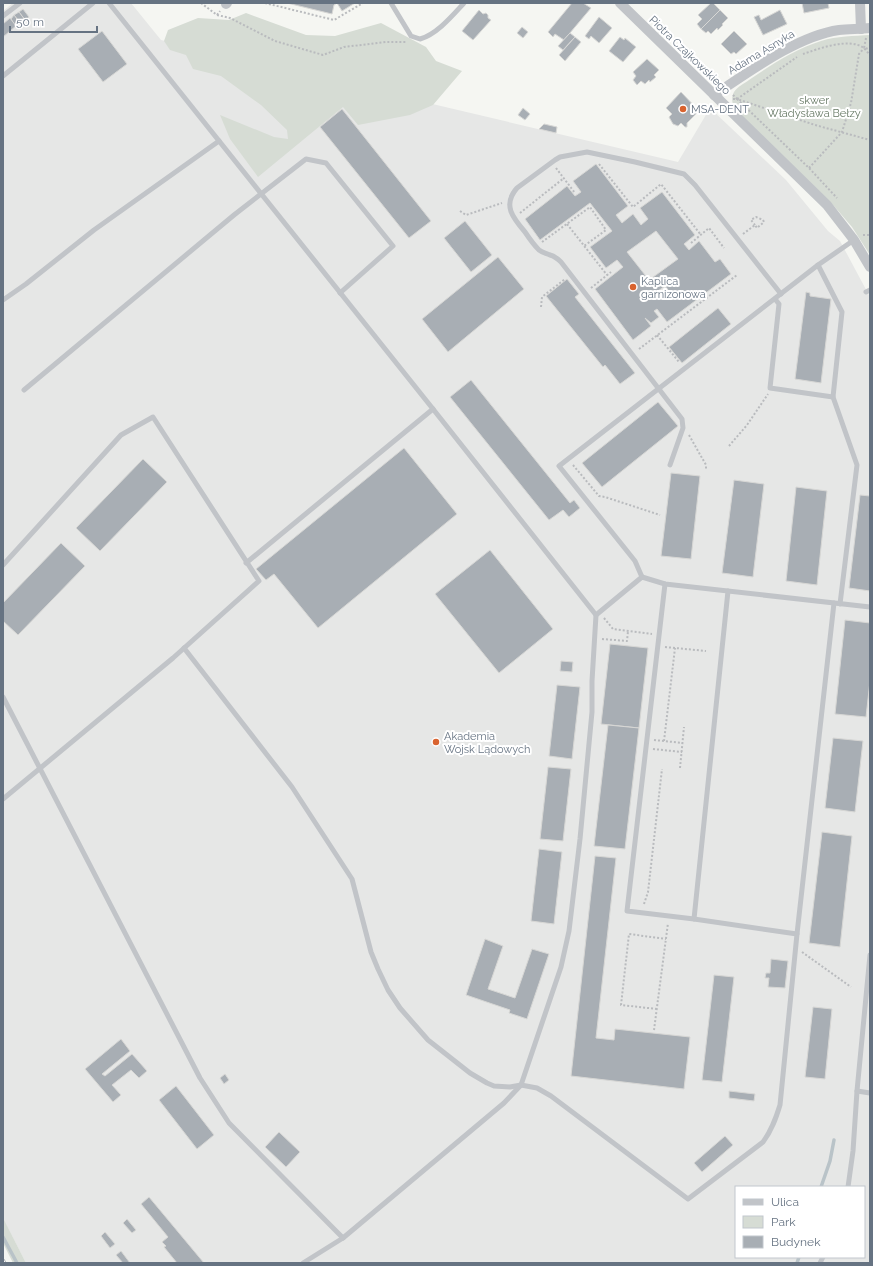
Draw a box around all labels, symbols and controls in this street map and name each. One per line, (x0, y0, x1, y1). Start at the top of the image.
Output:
scale bar (10, 8, 97, 34)
street label: Piotra Czajkowskiego (646, 13, 733, 98)
text: 50 m (16, 15, 44, 29)
street label: Adama Asnyka (726, 27, 797, 77)
park label: skwer Władysława Bełzy (767, 94, 861, 120)
place label: MSA-DENT (691, 103, 749, 116)
marker: MSA-DENT (678, 104, 688, 114)
place label: Kaplica garnizonowa (641, 275, 706, 301)
marker: Kaplica garnizonowa (628, 282, 638, 292)
place label: Akademia Wojsk Lądowych (444, 730, 530, 756)
marker: Akademia Wojsk Lądowych (431, 737, 441, 747)
legend (735, 1186, 865, 1258)
text: Ulica (771, 1195, 799, 1209)
text: Park (771, 1215, 796, 1229)
text: Budynek (771, 1235, 821, 1249)

